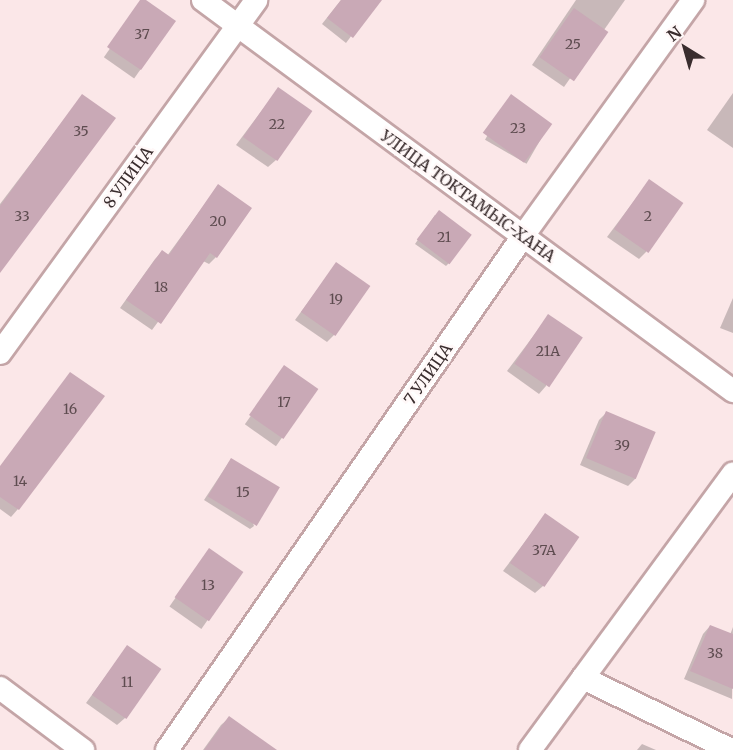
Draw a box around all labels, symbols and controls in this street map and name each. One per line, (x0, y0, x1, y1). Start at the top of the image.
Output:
north arrow (655, 18, 715, 78)
text: N (663, 22, 685, 45)
house number: 37 (134, 26, 150, 42)
house number: 25 (565, 36, 581, 52)
house number: 22 (269, 116, 285, 132)
house number: 23 (510, 120, 526, 136)
house number: 35 (73, 123, 89, 139)
street label: УЛИЦА ТОКТАМЫС-ХАНА (377, 126, 559, 266)
street label: 8 УЛИЦА (99, 143, 157, 211)
house number: 33 (14, 208, 30, 224)
house number: 2 (644, 208, 652, 224)
house number: 20 (209, 213, 227, 229)
house number: 21 (437, 229, 451, 245)
house number: 18 (154, 279, 168, 295)
house number: 19 (329, 291, 343, 307)
street label: 7 УЛИЦА (400, 339, 456, 409)
house number: 21А (536, 343, 560, 359)
house number: 17 (277, 394, 291, 410)
house number: 16 (63, 401, 77, 417)
house number: 39 (614, 437, 630, 453)
house number: 14 (13, 473, 27, 489)
house number: 15 (236, 484, 250, 500)
house number: 37А (532, 542, 556, 558)
house number: 13 (201, 577, 215, 593)
house number: 38 (707, 645, 723, 661)
house number: 11 (121, 674, 133, 690)

